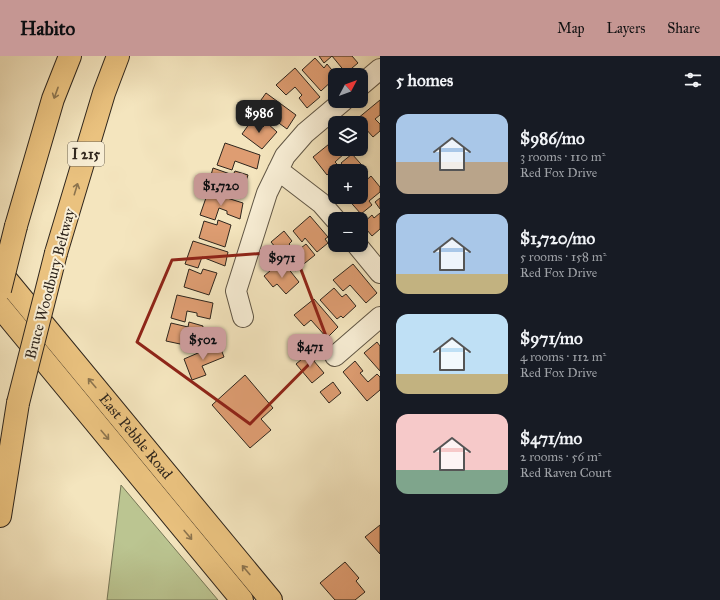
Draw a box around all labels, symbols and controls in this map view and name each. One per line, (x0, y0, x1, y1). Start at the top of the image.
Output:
text: Habito (20, 17, 75, 40)
text: Map (557, 20, 585, 37)
text: Layers (607, 20, 645, 37)
text: Share (667, 20, 700, 37)
north arrow (328, 68, 368, 108)
map controls (328, 68, 368, 252)
icon: filters (682, 69, 704, 91)
text: 5 homes (396, 70, 453, 91)
one-way arrow (51, 86, 59, 98)
pin: $986 (235, 100, 283, 134)
text: $986 (245, 105, 273, 121)
button: layers (328, 116, 368, 156)
text: $986/mo (520, 128, 585, 149)
icon: home (428, 130, 476, 178)
road number: I 215 (68, 142, 104, 166)
text: 3 rooms · 110 m² (520, 149, 605, 165)
button: + (328, 164, 368, 204)
text: Red Fox Drive (520, 165, 597, 181)
pin: $1,720 (188, 173, 254, 207)
text: $1,720 (203, 178, 239, 194)
one-way arrow (73, 183, 80, 196)
street label: Bruce Woodbury Beltway (21, 206, 79, 361)
button: − (328, 212, 368, 252)
text: $1,720/mo (520, 228, 595, 249)
icon: home (428, 230, 476, 278)
pin: $971 (258, 245, 306, 279)
text: 5 rooms · 158 m² (520, 249, 607, 265)
text: $971 (269, 250, 295, 266)
text: Red Fox Drive (520, 265, 597, 281)
pin: $502 (179, 327, 227, 361)
text: $971/mo (520, 328, 583, 349)
icon: home (428, 330, 476, 378)
text: $502 (189, 332, 217, 348)
pin: $471 (286, 334, 334, 368)
text: $471 (297, 339, 323, 355)
text: 4 rooms · 112 m² (520, 349, 606, 365)
text: Red Fox Drive (520, 365, 597, 381)
one-way arrow (88, 378, 97, 389)
street label: East Pebble Road (95, 390, 177, 483)
text: $471/mo (520, 428, 582, 449)
one-way arrow (101, 429, 110, 440)
icon: home (428, 430, 476, 478)
text: 2 rooms · 56 m² (520, 449, 602, 465)
text: Red Raven Court (520, 465, 612, 481)
one-way arrow (184, 529, 193, 540)
one-way arrow (242, 565, 251, 575)

